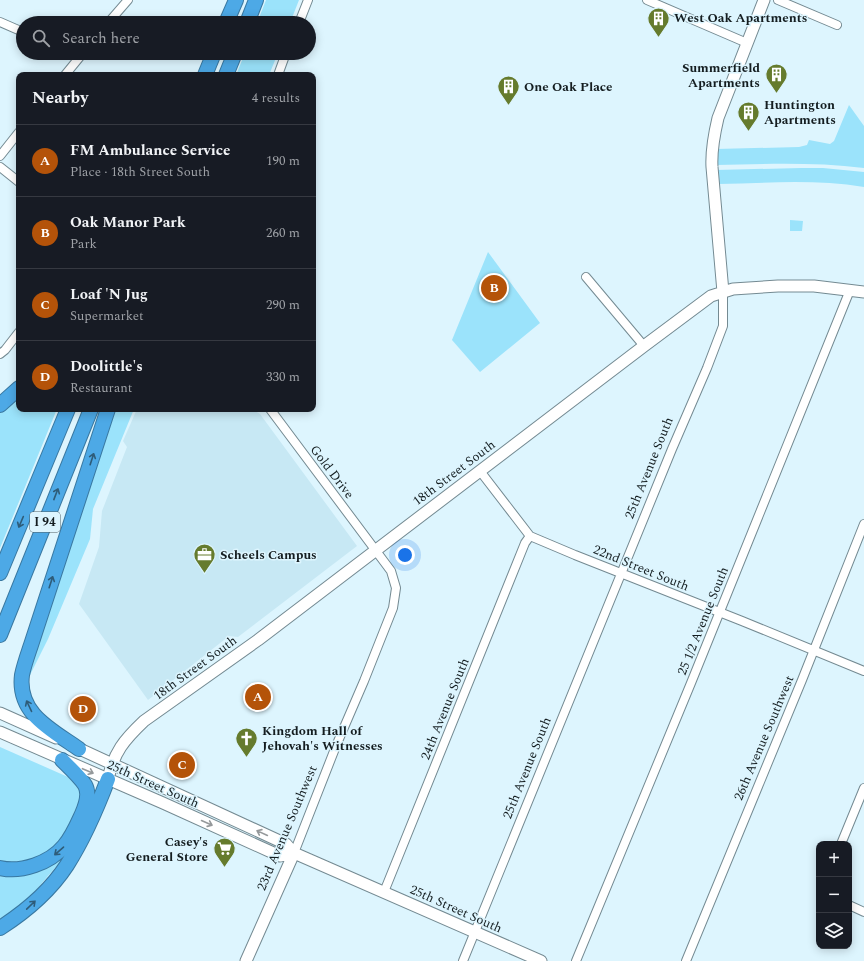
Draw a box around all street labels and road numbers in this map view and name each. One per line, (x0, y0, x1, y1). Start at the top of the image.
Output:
street label: 25th Avenue South (619, 414, 679, 522)
street label: 18th Street South (408, 435, 500, 511)
street label: Gold Drive (305, 441, 359, 503)
road number: I 94 (30, 512, 60, 532)
street label: 22nd Street South (590, 540, 692, 597)
street label: 25 1/2 Avenue South (672, 563, 734, 678)
street label: 18th Street South (149, 630, 241, 705)
street label: 24th Avenue South (415, 655, 475, 763)
street label: 26th Avenue Southwest (729, 672, 800, 804)
street label: 25th Avenue South (497, 714, 557, 822)
street label: 25th Street South (104, 755, 203, 814)
street label: 23rd Avenue Southwest (252, 762, 323, 894)
street label: 25th Street South (407, 880, 506, 939)

